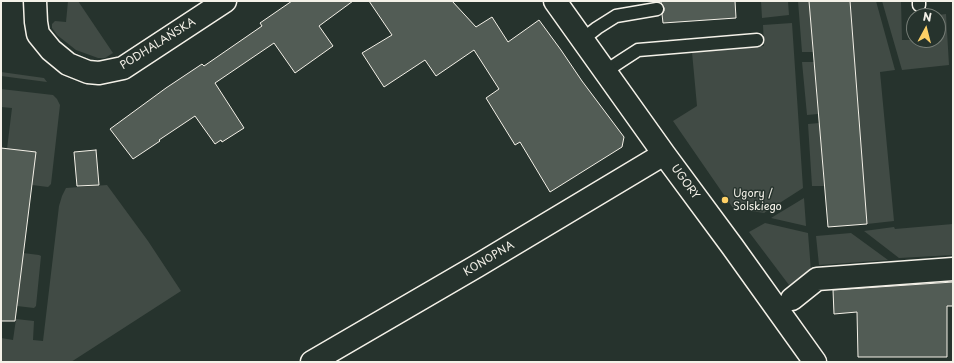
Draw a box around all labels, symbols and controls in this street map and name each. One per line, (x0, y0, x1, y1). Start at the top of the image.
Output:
north arrow (906, 8, 946, 48)
text: N (922, 8, 933, 26)
street label: PODHALAŃSKA (118, 16, 198, 72)
street label: UGORY (668, 162, 702, 202)
place label: Ugory / Solskiego (733, 187, 782, 213)
marker: Ugory / Solskiego (720, 195, 730, 205)
street label: KONOPNA (461, 239, 517, 279)

